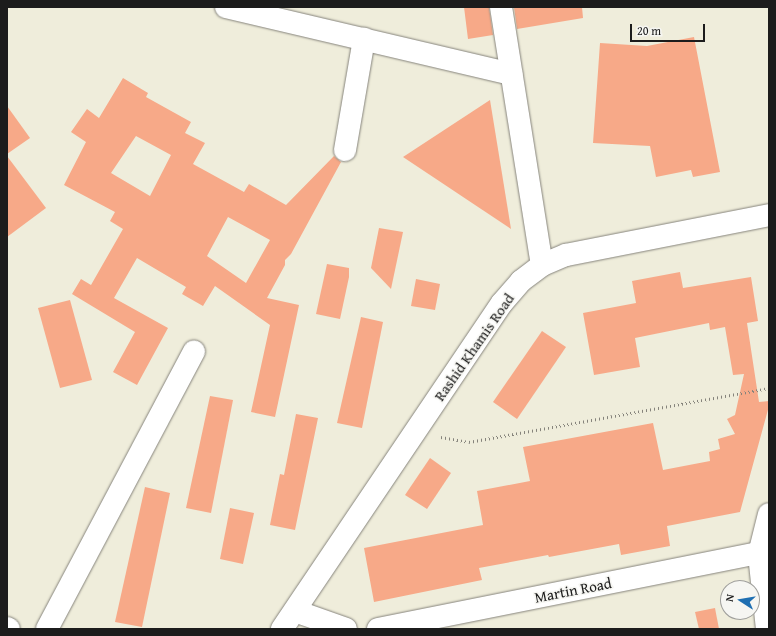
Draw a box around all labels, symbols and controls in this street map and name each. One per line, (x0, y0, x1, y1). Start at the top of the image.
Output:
scale bar (632, 16, 707, 42)
text: 20 m (637, 22, 661, 39)
street label: Rashid Khamis Road (430, 290, 518, 404)
street label: Martin Road (533, 574, 613, 606)
north arrow (720, 580, 760, 620)
text: N (721, 592, 738, 603)

